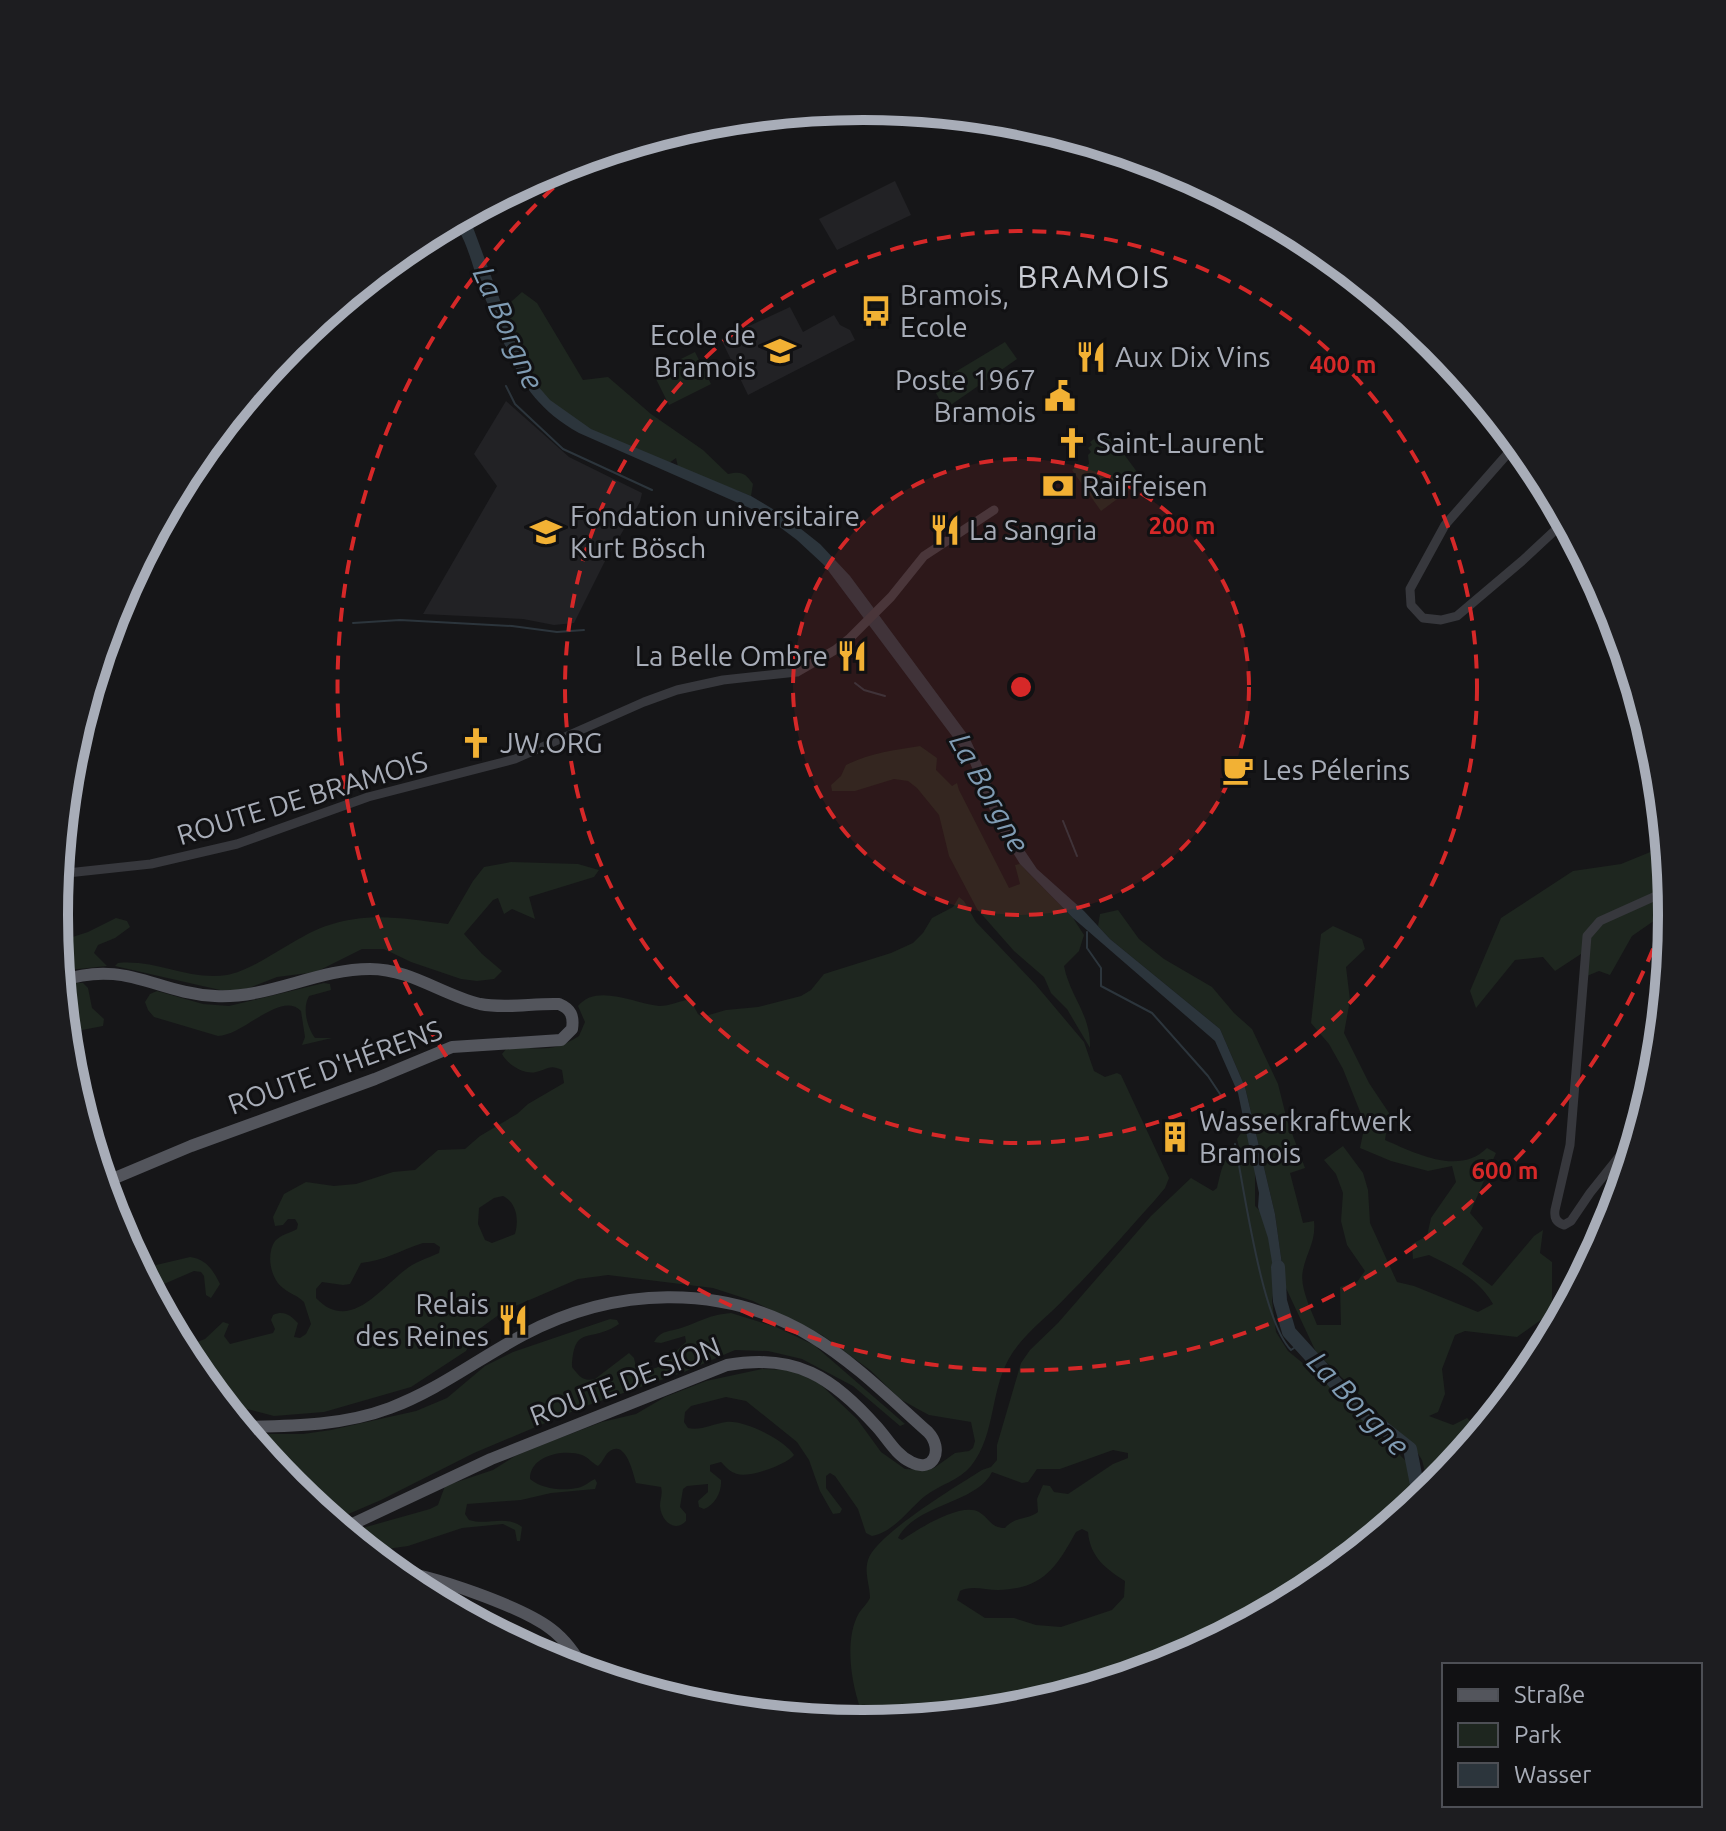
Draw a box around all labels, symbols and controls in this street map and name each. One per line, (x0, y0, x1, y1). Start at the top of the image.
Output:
district label: BRAMOIS (1017, 258, 1171, 294)
water label: La Borgne (467, 261, 551, 394)
place label: Bramois, Ecole (900, 279, 1009, 342)
bus stop icon: Bramois, Ecole (859, 294, 893, 328)
place label: Ecole de Bramois (650, 319, 756, 382)
school or university icon: Ecole de Bramois (763, 334, 797, 368)
restaurant icon: Aux Dix Vins (1074, 340, 1108, 374)
place label: Aux Dix Vins (1115, 341, 1271, 372)
text: 400 m (1310, 351, 1376, 378)
place label: Poste 1967 Bramois (895, 364, 1036, 427)
public building icon: Poste 1967 Bramois (1043, 379, 1077, 413)
church icon: Saint-Laurent (1055, 426, 1089, 460)
place label: Saint-Laurent (1096, 427, 1264, 458)
bank icon: Raiffeisen (1041, 469, 1075, 503)
place label: Raiffeisen (1082, 470, 1208, 501)
place label: Fondation universitaire Kurt Bösch (570, 500, 860, 563)
text: 200 m (1149, 512, 1215, 539)
restaurant icon: La Sangria (928, 513, 962, 547)
place label: La Sangria (969, 514, 1097, 545)
school or university icon: Fondation universitaire Kurt Bösch (529, 515, 563, 549)
restaurant icon: La Belle Ombre (835, 639, 869, 673)
place label: La Belle Ombre (635, 640, 828, 671)
centre of rings (1007, 673, 1035, 701)
church icon: JW.ORG (459, 726, 493, 760)
place label: JW.ORG (500, 727, 603, 758)
water label: La Borgne (943, 727, 1036, 858)
street label: ROUTE DE BRAMOIS (173, 745, 431, 850)
cafe icon: Les Pélerins (1221, 753, 1255, 787)
place label: Les Pélerins (1262, 754, 1410, 785)
street label: ROUTE D'HÉRENS (223, 1013, 446, 1120)
place label: Wasserkraftwerk Bramois (1199, 1105, 1412, 1168)
building icon: Wasserkraftwerk Bramois (1158, 1120, 1192, 1154)
text: 600 m (1472, 1157, 1538, 1184)
place label: Relais des Reines (355, 1288, 489, 1351)
restaurant icon: Relais des Reines (496, 1303, 530, 1337)
street label: ROUTE DE SION (525, 1330, 724, 1431)
water label: La Borgne (1301, 1344, 1416, 1462)
legend (1442, 1663, 1702, 1807)
text: Straße (1514, 1681, 1585, 1708)
text: Park (1514, 1721, 1562, 1748)
text: Wasser (1514, 1761, 1591, 1788)

